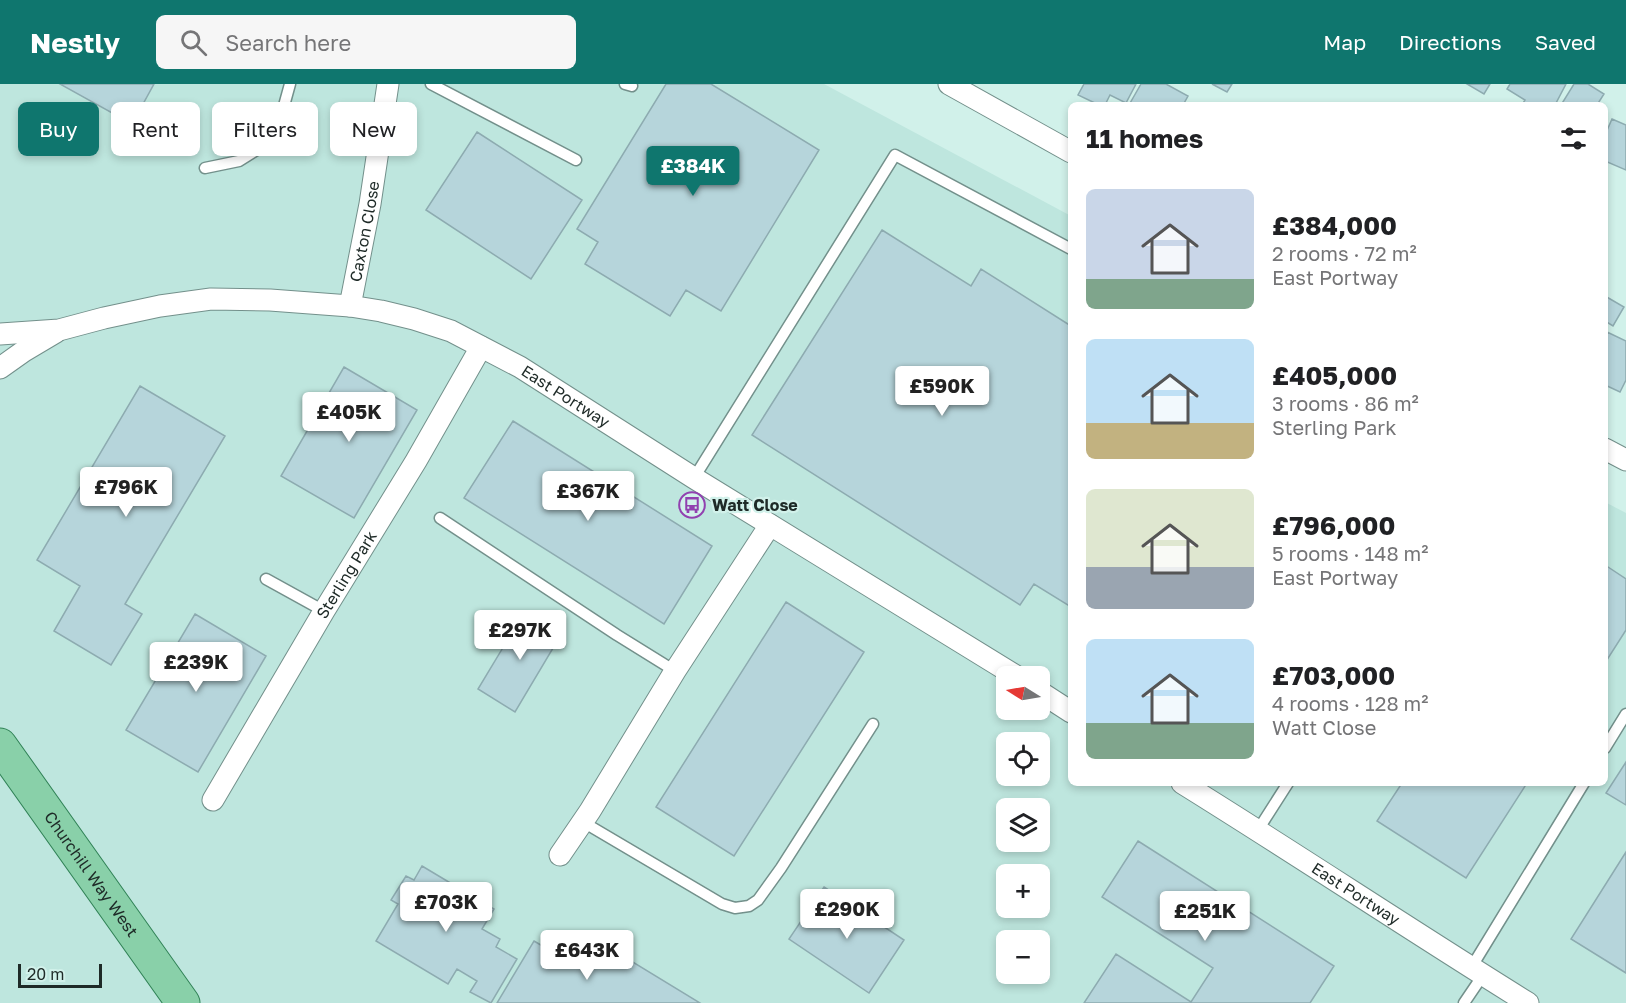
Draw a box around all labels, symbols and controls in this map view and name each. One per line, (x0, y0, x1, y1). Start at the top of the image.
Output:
search box (156, 15, 576, 69)
text: Nestly (30, 26, 120, 59)
icon: search (177, 26, 210, 59)
text: Search here (225, 29, 351, 56)
text: Map (1323, 29, 1366, 55)
text: Directions (1399, 29, 1502, 55)
text: Saved (1535, 29, 1596, 55)
chip: Buy (18, 102, 99, 156)
chip: Rent (111, 102, 200, 156)
chip: Filters (212, 102, 318, 156)
chip: New (330, 102, 417, 156)
icon: filters (1557, 122, 1590, 155)
text: 11 homes (1086, 123, 1203, 154)
pin: £384K (651, 146, 735, 197)
text: £384K (660, 153, 726, 177)
street label: Caxton Close (345, 180, 383, 283)
text: £384,000 (1272, 210, 1397, 241)
icon: home (1134, 213, 1206, 285)
text: 2 rooms · 72 m² (1272, 241, 1417, 265)
text: East Portway (1272, 265, 1398, 289)
text: £405,000 (1272, 360, 1397, 391)
street label: East Portway (518, 361, 614, 432)
icon: home (1134, 363, 1206, 435)
pin: £590K (900, 366, 984, 417)
text: £590K (909, 373, 975, 397)
text: 3 rooms · 86 m² (1272, 391, 1419, 415)
pin: £405K (307, 392, 391, 443)
text: £405K (316, 399, 382, 423)
text: Sterling Park (1272, 415, 1396, 439)
pin: £796K (84, 467, 168, 518)
pin: £367K (546, 471, 630, 522)
text: £796K (94, 474, 158, 498)
text: £367K (556, 478, 620, 502)
bus stop icon: Watt Close (677, 490, 707, 520)
place label: Watt Close (712, 495, 798, 515)
text: £796,000 (1272, 510, 1395, 541)
icon: home (1134, 513, 1206, 585)
street label: Sterling Park (312, 527, 381, 622)
text: 5 rooms · 148 m² (1272, 541, 1429, 565)
text: East Portway (1272, 565, 1398, 589)
pin: £297K (478, 610, 562, 661)
text: £297K (488, 617, 552, 641)
pin: £239K (154, 642, 238, 693)
text: £239K (164, 649, 228, 673)
text: £703,000 (1272, 660, 1395, 691)
icon: home (1134, 663, 1206, 735)
north arrow (996, 666, 1050, 720)
map controls (996, 666, 1050, 984)
text: 4 rooms · 128 m² (1272, 691, 1429, 715)
text: Watt Close (1272, 715, 1376, 739)
button: locate (996, 732, 1050, 786)
button: layers (996, 798, 1050, 852)
street label: Churchill Way West (40, 807, 143, 940)
street label: East Portway (1308, 858, 1404, 929)
button: + (996, 864, 1050, 918)
pin: £703K (404, 882, 488, 933)
text: £703K (414, 889, 478, 913)
pin: £290K (805, 889, 889, 940)
pin: £251K (1163, 891, 1247, 942)
text: £290K (814, 896, 880, 920)
text: £251K (1174, 898, 1236, 922)
pin: £643K (545, 930, 629, 981)
button: − (996, 930, 1050, 984)
text: £643K (554, 937, 620, 961)
scale bar (18, 961, 102, 988)
text: 20 m (27, 964, 64, 984)

